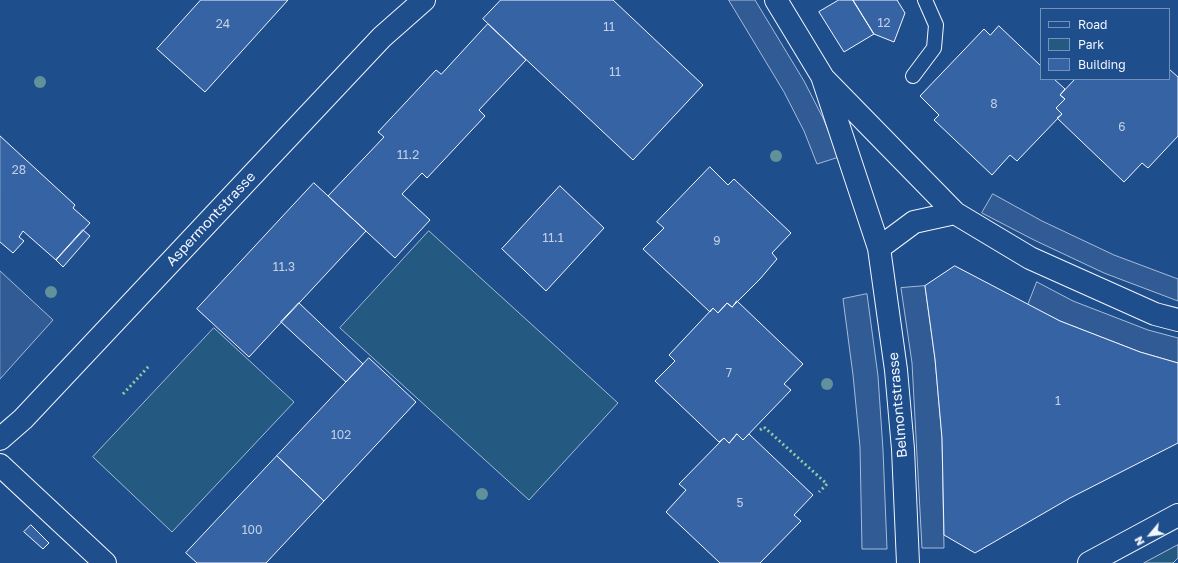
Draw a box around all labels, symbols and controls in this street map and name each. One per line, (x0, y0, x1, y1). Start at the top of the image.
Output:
legend (1040, 8, 1170, 80)
house number: 12 (878, 16, 890, 30)
house number: 24 (216, 17, 230, 31)
text: Road (1078, 17, 1107, 32)
house number: 11 (603, 20, 615, 34)
text: Park (1078, 37, 1104, 52)
text: Building (1078, 57, 1126, 72)
house number: 11 (609, 65, 621, 79)
house number: 8 (990, 97, 998, 111)
house number: 6 (1118, 120, 1126, 134)
house number: 11.2 (397, 148, 419, 162)
house number: 28 (12, 163, 26, 177)
street label: Aspermontstrasse (163, 168, 259, 270)
house number: 11.1 (542, 231, 564, 245)
house number: 9 (713, 234, 721, 248)
house number: 11.3 (273, 260, 295, 274)
street label: Belmontstrasse (885, 351, 911, 459)
house number: 7 (726, 366, 732, 380)
house number: 1 (1055, 394, 1061, 408)
house number: 102 (331, 428, 351, 442)
house number: 5 (737, 496, 743, 510)
north arrow (1130, 515, 1170, 555)
house number: 100 (242, 523, 262, 537)
text: N (1131, 534, 1147, 548)

